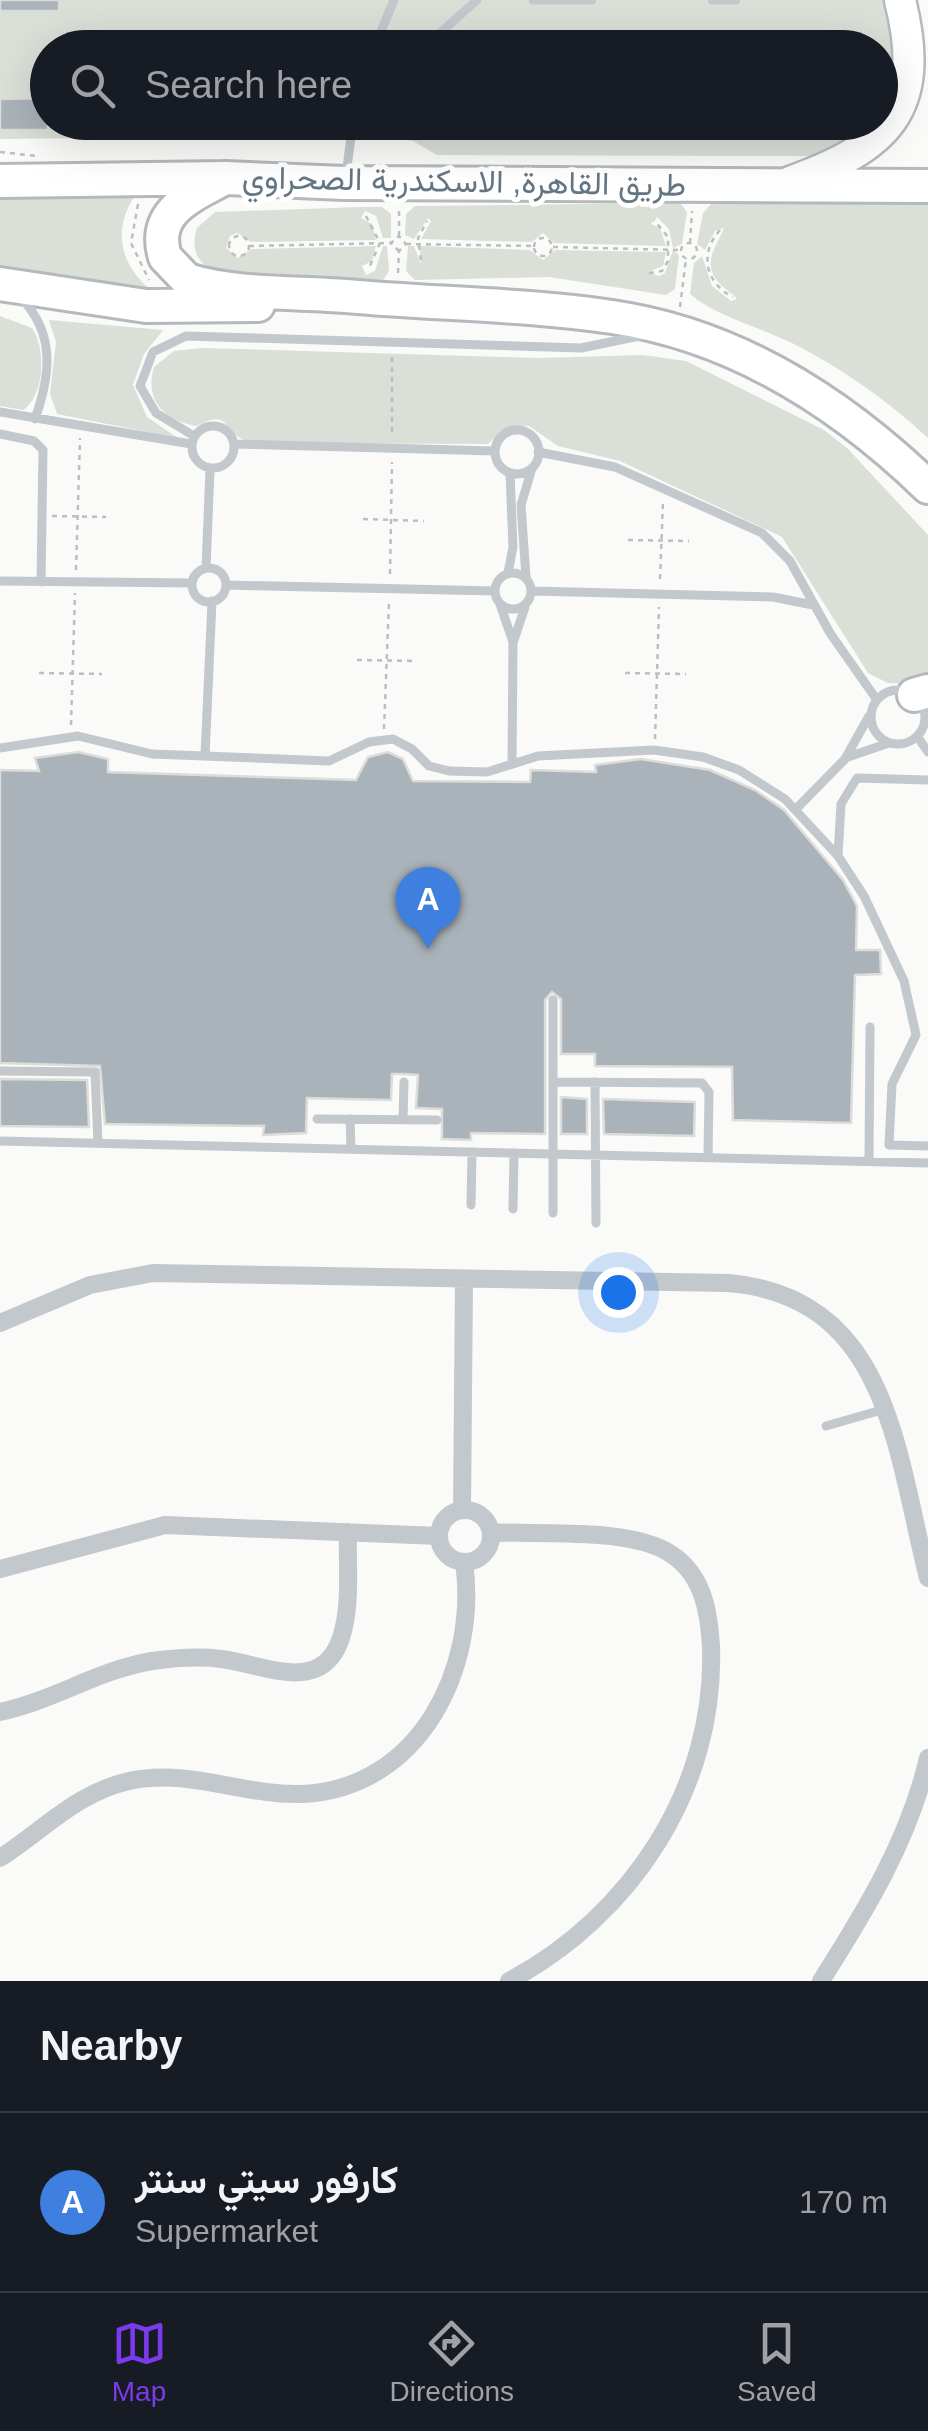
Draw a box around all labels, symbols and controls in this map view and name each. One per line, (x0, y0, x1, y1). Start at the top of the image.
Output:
search box (30, 30, 898, 140)
icon: search (65, 58, 120, 113)
text: Search here (145, 64, 352, 106)
street label: طريق القاهرة, الاسكندرية الصحراوي (241, 159, 686, 211)
pin: A (396, 866, 460, 949)
your location (593, 1267, 644, 1318)
text: Nearby (40, 2022, 182, 2069)
text: كارفور سيتي سنتر (135, 2159, 398, 2201)
text: A (61, 2184, 84, 2220)
text: 170 m (799, 2184, 888, 2220)
text: Supermarket (135, 2213, 318, 2249)
tab: Map (112, 2316, 167, 2408)
tab: Directions (390, 2316, 514, 2408)
tab: Saved (737, 2316, 816, 2408)

